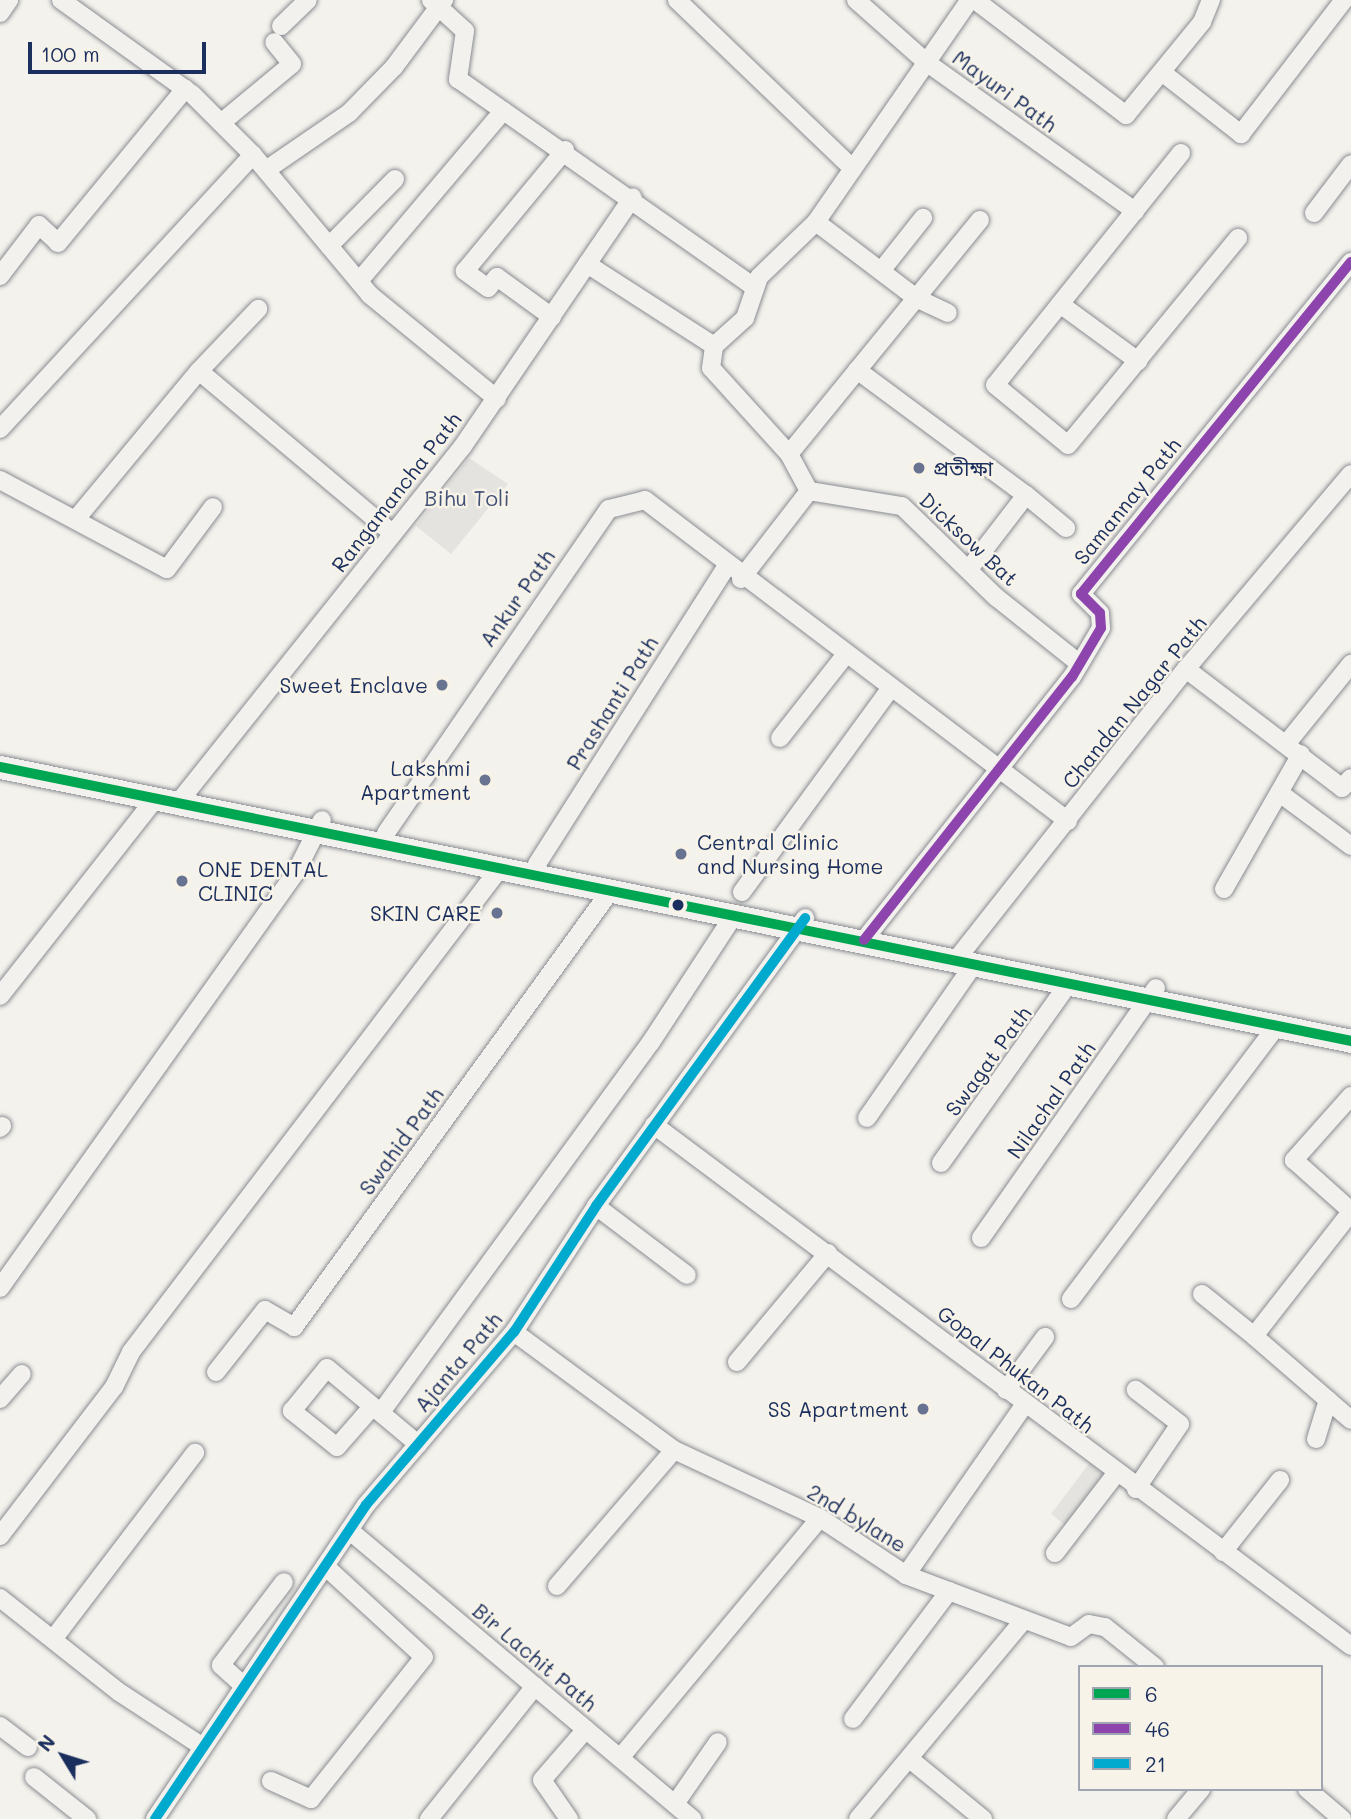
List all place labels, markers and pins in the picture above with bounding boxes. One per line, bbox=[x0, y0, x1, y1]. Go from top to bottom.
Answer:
place label: প্রতীক্ষা bbox=[933, 455, 993, 481]
marker: প্রতীক্ষা bbox=[911, 460, 927, 476]
place label: Sweet Enclave bbox=[279, 672, 428, 698]
marker: Sweet Enclave bbox=[434, 677, 450, 693]
place label: Lakshmi Apartment bbox=[360, 755, 471, 805]
marker: Lakshmi Apartment bbox=[477, 772, 493, 788]
place label: Central Clinic and Nursing Home bbox=[697, 829, 884, 879]
marker: Central Clinic and Nursing Home bbox=[671, 844, 691, 864]
place label: ONE DENTAL CLINIC bbox=[198, 856, 328, 906]
marker: ONE DENTAL CLINIC bbox=[172, 871, 192, 891]
unlabelled marker bbox=[671, 898, 685, 912]
place label: SKIN CARE bbox=[370, 900, 481, 926]
marker: SKIN CARE bbox=[487, 903, 507, 923]
place label: SS Apartment bbox=[768, 1396, 909, 1422]
marker: SS Apartment bbox=[915, 1401, 931, 1417]

